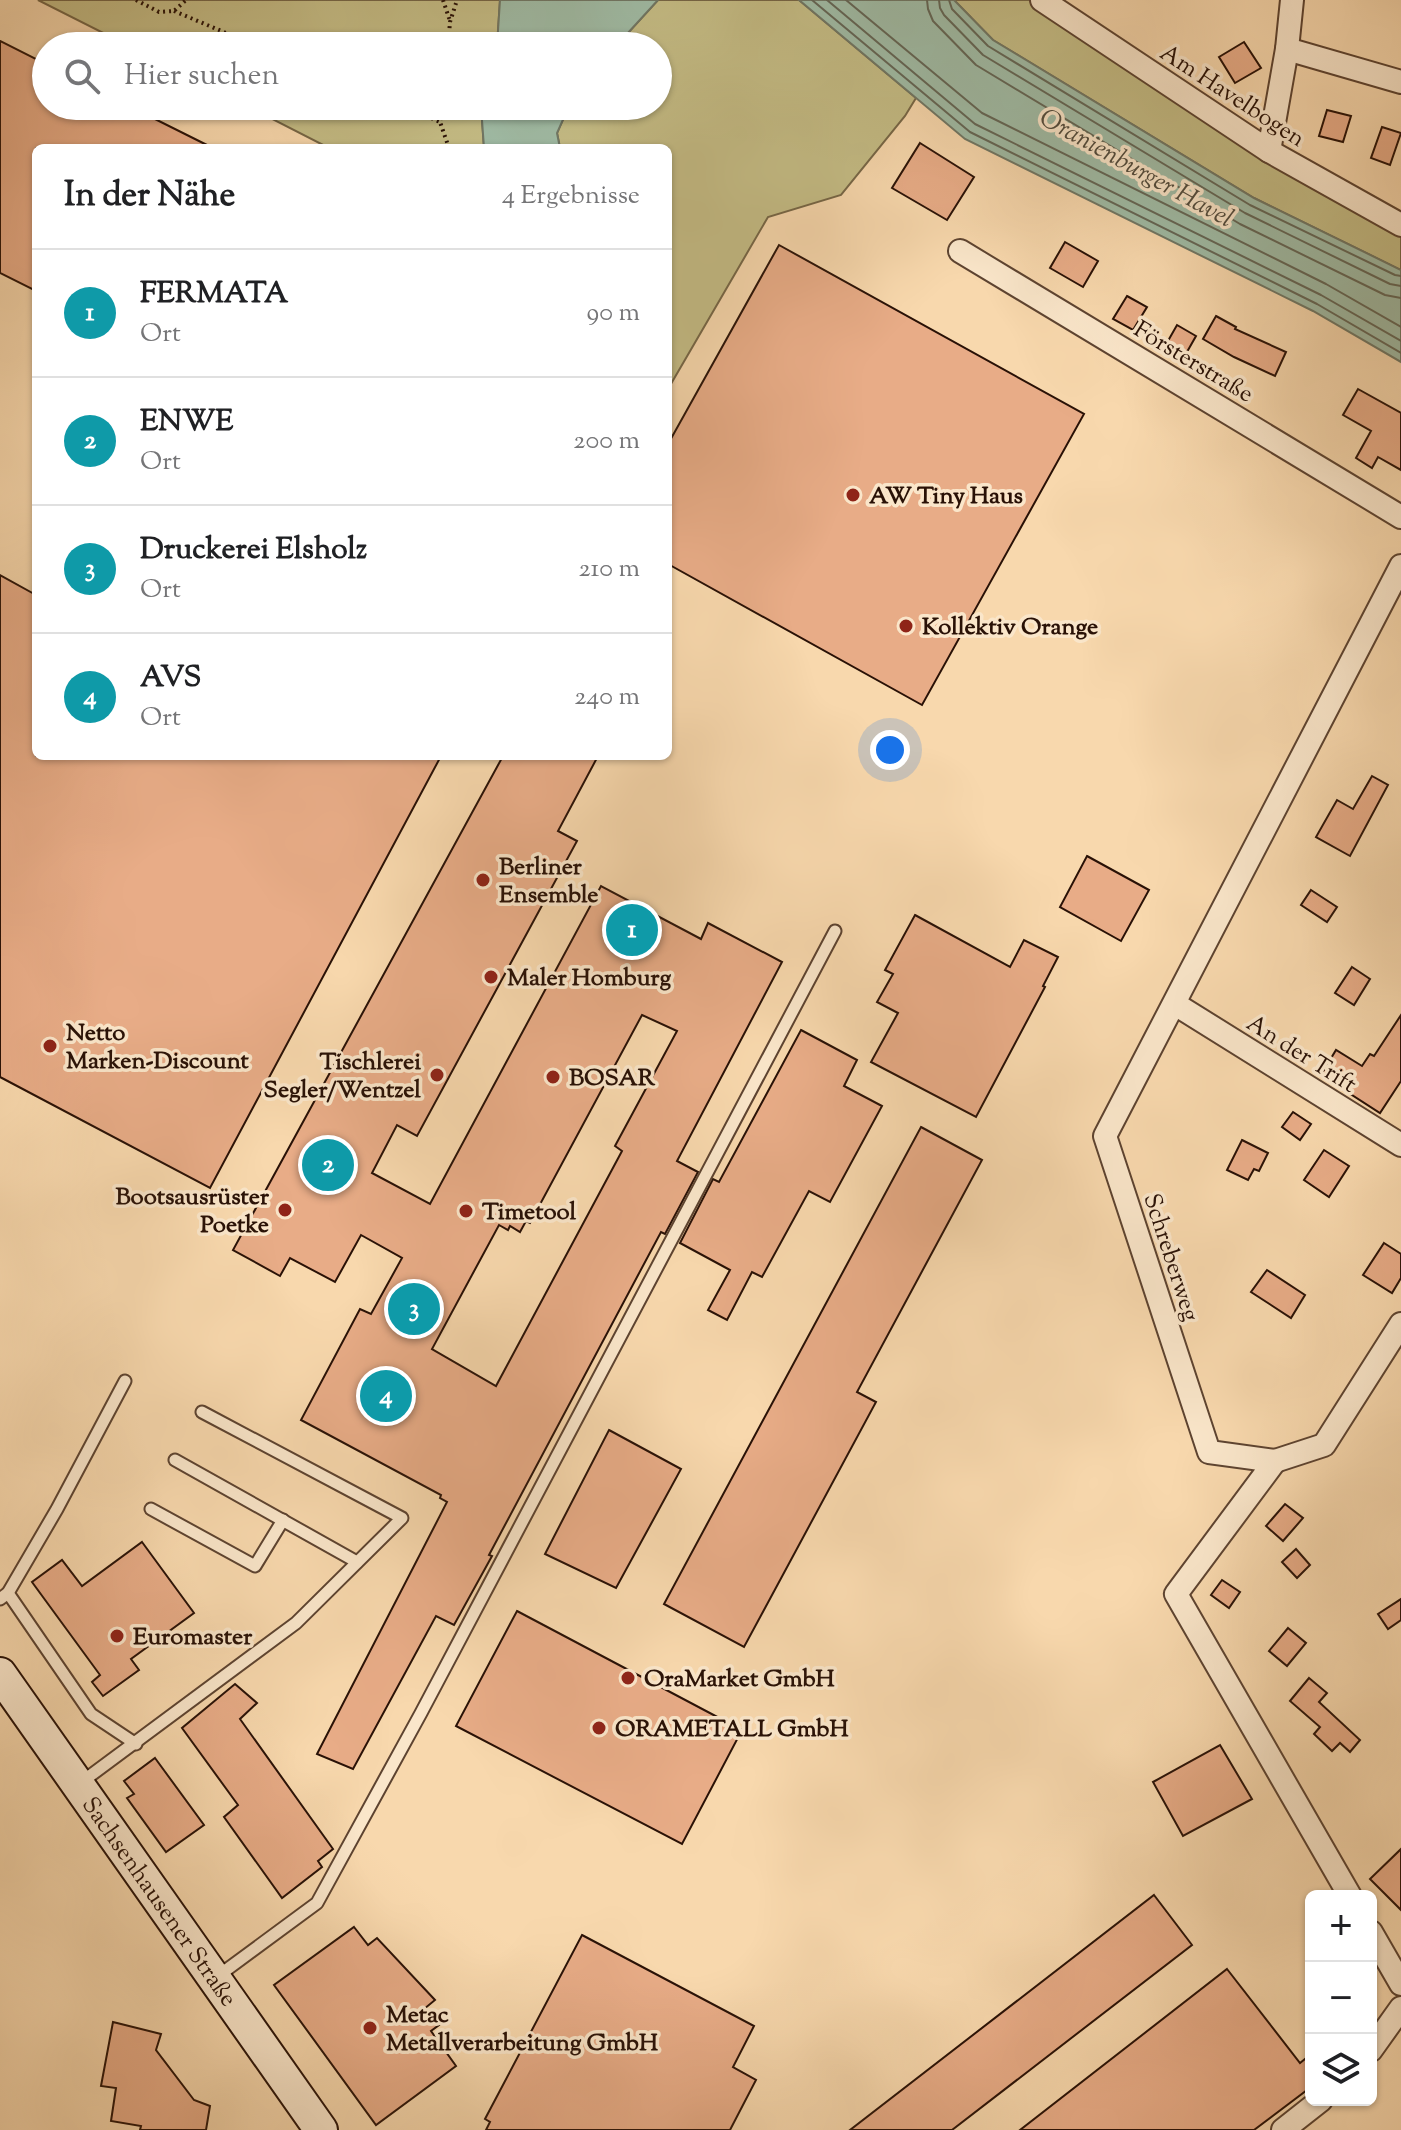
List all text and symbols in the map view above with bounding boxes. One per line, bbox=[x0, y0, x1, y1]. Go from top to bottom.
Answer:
search box bbox=[32, 32, 672, 120]
street label: Am Havelbogen bbox=[1153, 37, 1311, 156]
icon: search bbox=[60, 54, 104, 98]
text: Hier suchen bbox=[124, 55, 279, 98]
water label: Oranienburger Havel bbox=[1032, 100, 1240, 238]
text: In der Nähe bbox=[64, 172, 235, 221]
text: 4 Ergebnisse bbox=[502, 178, 640, 215]
text: FERMATA bbox=[140, 273, 288, 316]
text: 1 bbox=[86, 295, 94, 332]
text: 90 m bbox=[587, 295, 640, 332]
street label: Försterstraße bbox=[1127, 314, 1259, 412]
text: Ort bbox=[140, 316, 181, 353]
text: ENWE bbox=[140, 401, 233, 444]
text: 2 bbox=[84, 423, 96, 460]
text: 200 m bbox=[573, 423, 640, 460]
text: Ort bbox=[140, 444, 181, 481]
place label: AW Tiny Haus bbox=[869, 480, 1023, 514]
marker: AW Tiny Haus bbox=[844, 486, 862, 504]
text: Druckerei Elsholz bbox=[140, 529, 367, 572]
text: 3 bbox=[85, 551, 95, 588]
text: 210 m bbox=[578, 551, 640, 588]
text: Ort bbox=[140, 572, 181, 609]
place label: Kollektiv Orange bbox=[922, 611, 1098, 645]
marker: Kollektiv Orange bbox=[897, 617, 915, 635]
text: AVS bbox=[140, 657, 201, 700]
text: 4 bbox=[83, 679, 97, 716]
text: 240 m bbox=[574, 679, 640, 716]
text: Ort bbox=[140, 700, 181, 737]
your location bbox=[870, 730, 910, 770]
place label: Berliner Ensemble bbox=[499, 851, 599, 913]
marker: Berliner Ensemble bbox=[474, 871, 492, 889]
pin: 1 bbox=[606, 900, 658, 960]
place label: Maler Homburg bbox=[507, 962, 672, 996]
marker: Maler Homburg bbox=[482, 968, 500, 986]
street label: An der Trift bbox=[1239, 1007, 1363, 1102]
place label: Netto Marken-Discount bbox=[66, 1017, 250, 1079]
marker: Netto Marken-Discount bbox=[41, 1037, 59, 1055]
place label: Tischlerei Segler/Wentzel bbox=[264, 1046, 421, 1108]
place label: BOSAR bbox=[569, 1062, 656, 1096]
marker: Tischlerei Segler/Wentzel bbox=[428, 1066, 446, 1084]
marker: BOSAR bbox=[544, 1068, 562, 1086]
pin: 2 bbox=[302, 1135, 354, 1195]
place label: Bootsausrüster Poetke bbox=[115, 1181, 270, 1243]
street label: Schreberweg bbox=[1133, 1189, 1207, 1326]
place label: Timetool bbox=[482, 1196, 577, 1230]
marker: Bootsausrüster Poetke bbox=[276, 1201, 294, 1219]
marker: Timetool bbox=[457, 1202, 475, 1220]
pin: 3 bbox=[388, 1279, 440, 1339]
pin: 4 bbox=[360, 1366, 412, 1426]
place label: Euromaster bbox=[133, 1621, 253, 1655]
marker: Euromaster bbox=[108, 1627, 126, 1645]
place label: OraMarket GmbH bbox=[644, 1663, 835, 1697]
marker: OraMarket GmbH bbox=[619, 1669, 637, 1687]
place label: ORAMETALL GmbH bbox=[615, 1713, 848, 1747]
marker: ORAMETALL GmbH bbox=[590, 1719, 608, 1737]
street label: Sachsenhausener Straße bbox=[73, 1791, 244, 2014]
map controls bbox=[1305, 1890, 1377, 2106]
button: + bbox=[1305, 1890, 1377, 1962]
button: − bbox=[1305, 1962, 1377, 2034]
place label: Metac Metallverarbeitung GmbH bbox=[386, 1999, 658, 2061]
marker: Metac Metallverarbeitung GmbH bbox=[361, 2019, 379, 2037]
button: layers bbox=[1305, 2034, 1377, 2106]

